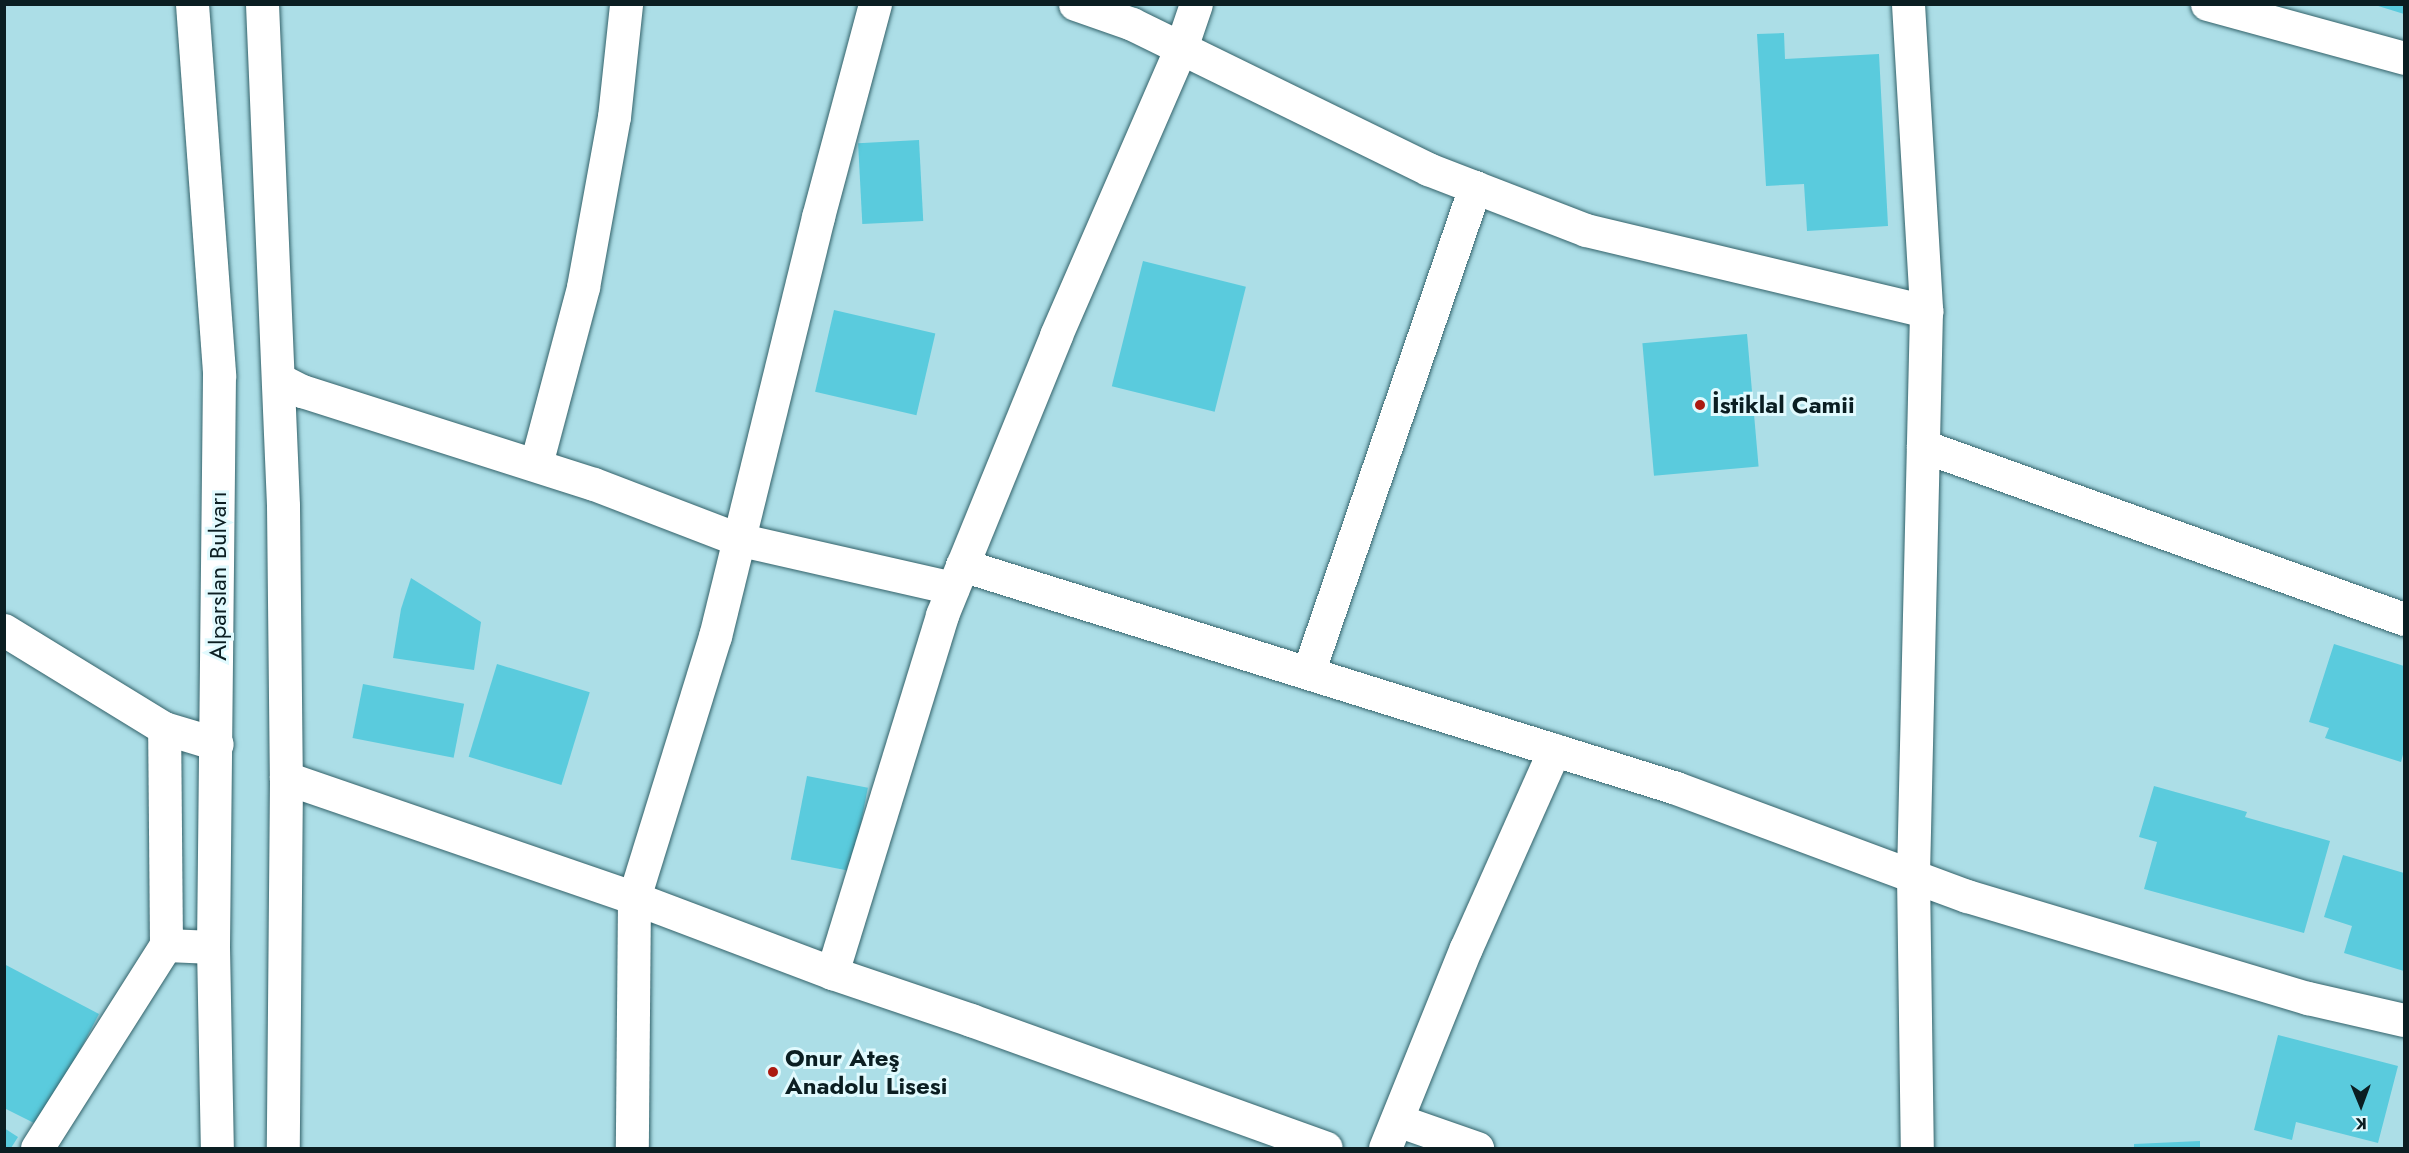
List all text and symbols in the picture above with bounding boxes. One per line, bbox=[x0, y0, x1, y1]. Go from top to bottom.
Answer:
place label: İstiklal Camii bbox=[1712, 391, 1855, 419]
marker: İstiklal Camii bbox=[1693, 398, 1707, 412]
street label: Alparslan Bulvarı bbox=[204, 491, 232, 661]
place label: Onur Ateş Anadolu Lisesi bbox=[785, 1044, 947, 1100]
marker: Onur Ateş Anadolu Lisesi bbox=[766, 1065, 780, 1079]
north arrow bbox=[2331, 1075, 2391, 1135]
text: K bbox=[2356, 1112, 2367, 1135]

